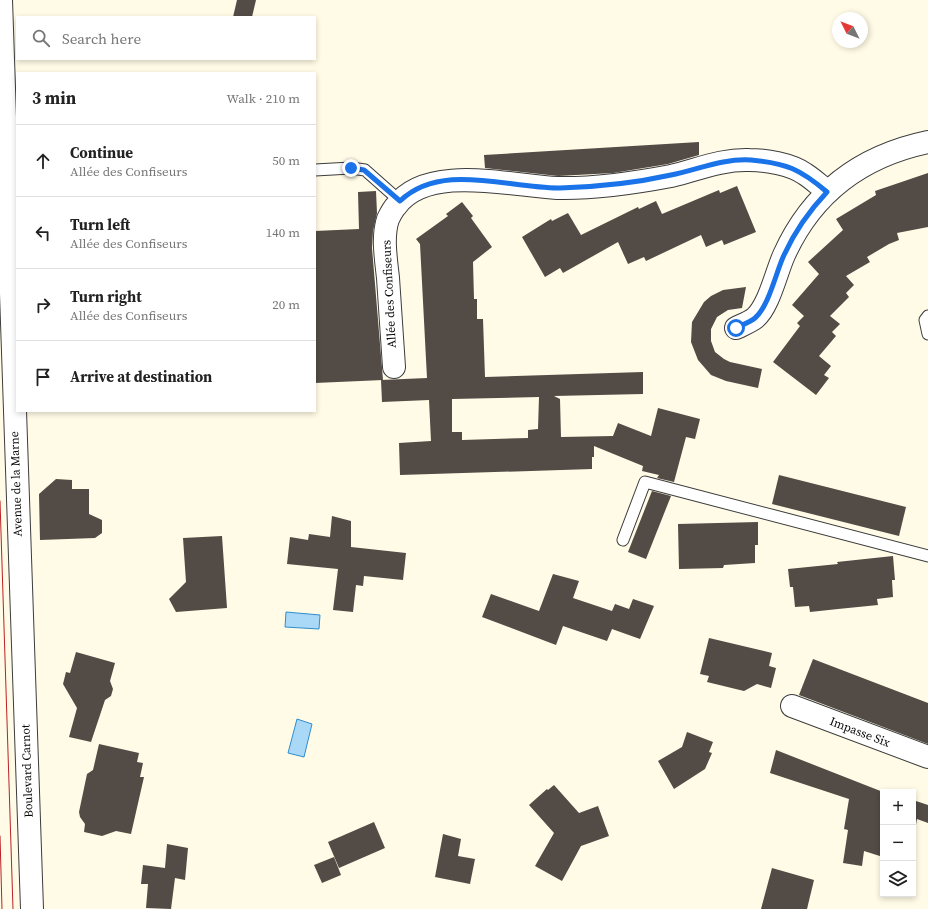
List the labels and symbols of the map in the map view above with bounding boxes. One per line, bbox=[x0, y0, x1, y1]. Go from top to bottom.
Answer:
north arrow bbox=[832, 12, 868, 48]
route end bbox=[342, 159, 360, 177]
street label: Allée des Confiseurs bbox=[378, 240, 400, 348]
route start bbox=[727, 319, 745, 337]
street label: Avenue de la Marne bbox=[6, 431, 26, 537]
street label: Impasse Six bbox=[827, 713, 893, 751]
street label: Boulevard Carnot bbox=[17, 724, 37, 818]

